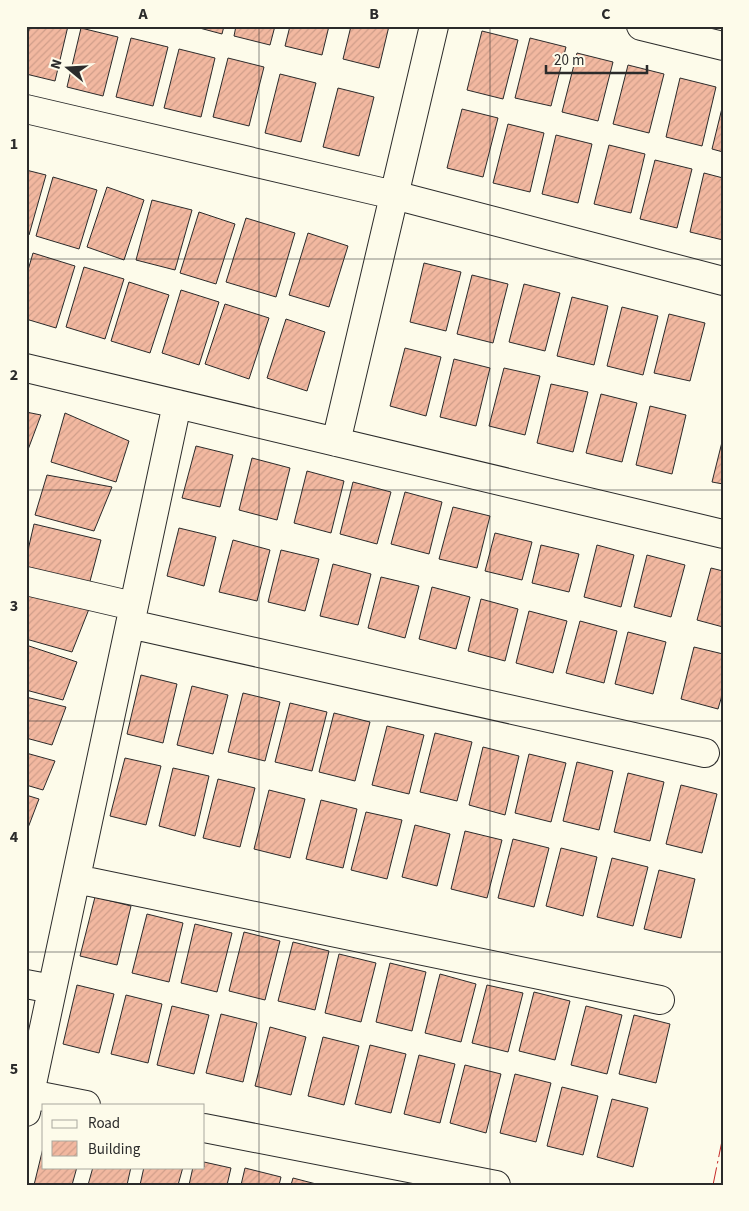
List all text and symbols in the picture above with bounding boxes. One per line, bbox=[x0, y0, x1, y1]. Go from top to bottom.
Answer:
text: A bbox=[137, 3, 148, 25]
text: B bbox=[369, 3, 379, 25]
text: C bbox=[601, 3, 611, 25]
north arrow bbox=[42, 42, 92, 92]
scale bar bbox=[546, 42, 648, 74]
text: 20 m bbox=[554, 50, 584, 71]
text: N bbox=[46, 57, 68, 72]
text: 1 bbox=[10, 133, 18, 155]
text: 2 bbox=[10, 364, 18, 386]
text: 3 bbox=[10, 595, 18, 617]
text: 4 bbox=[10, 826, 19, 848]
text: 5 bbox=[10, 1058, 18, 1080]
legend bbox=[42, 1104, 205, 1168]
text: Road bbox=[88, 1113, 120, 1134]
text: Building bbox=[88, 1139, 141, 1160]

